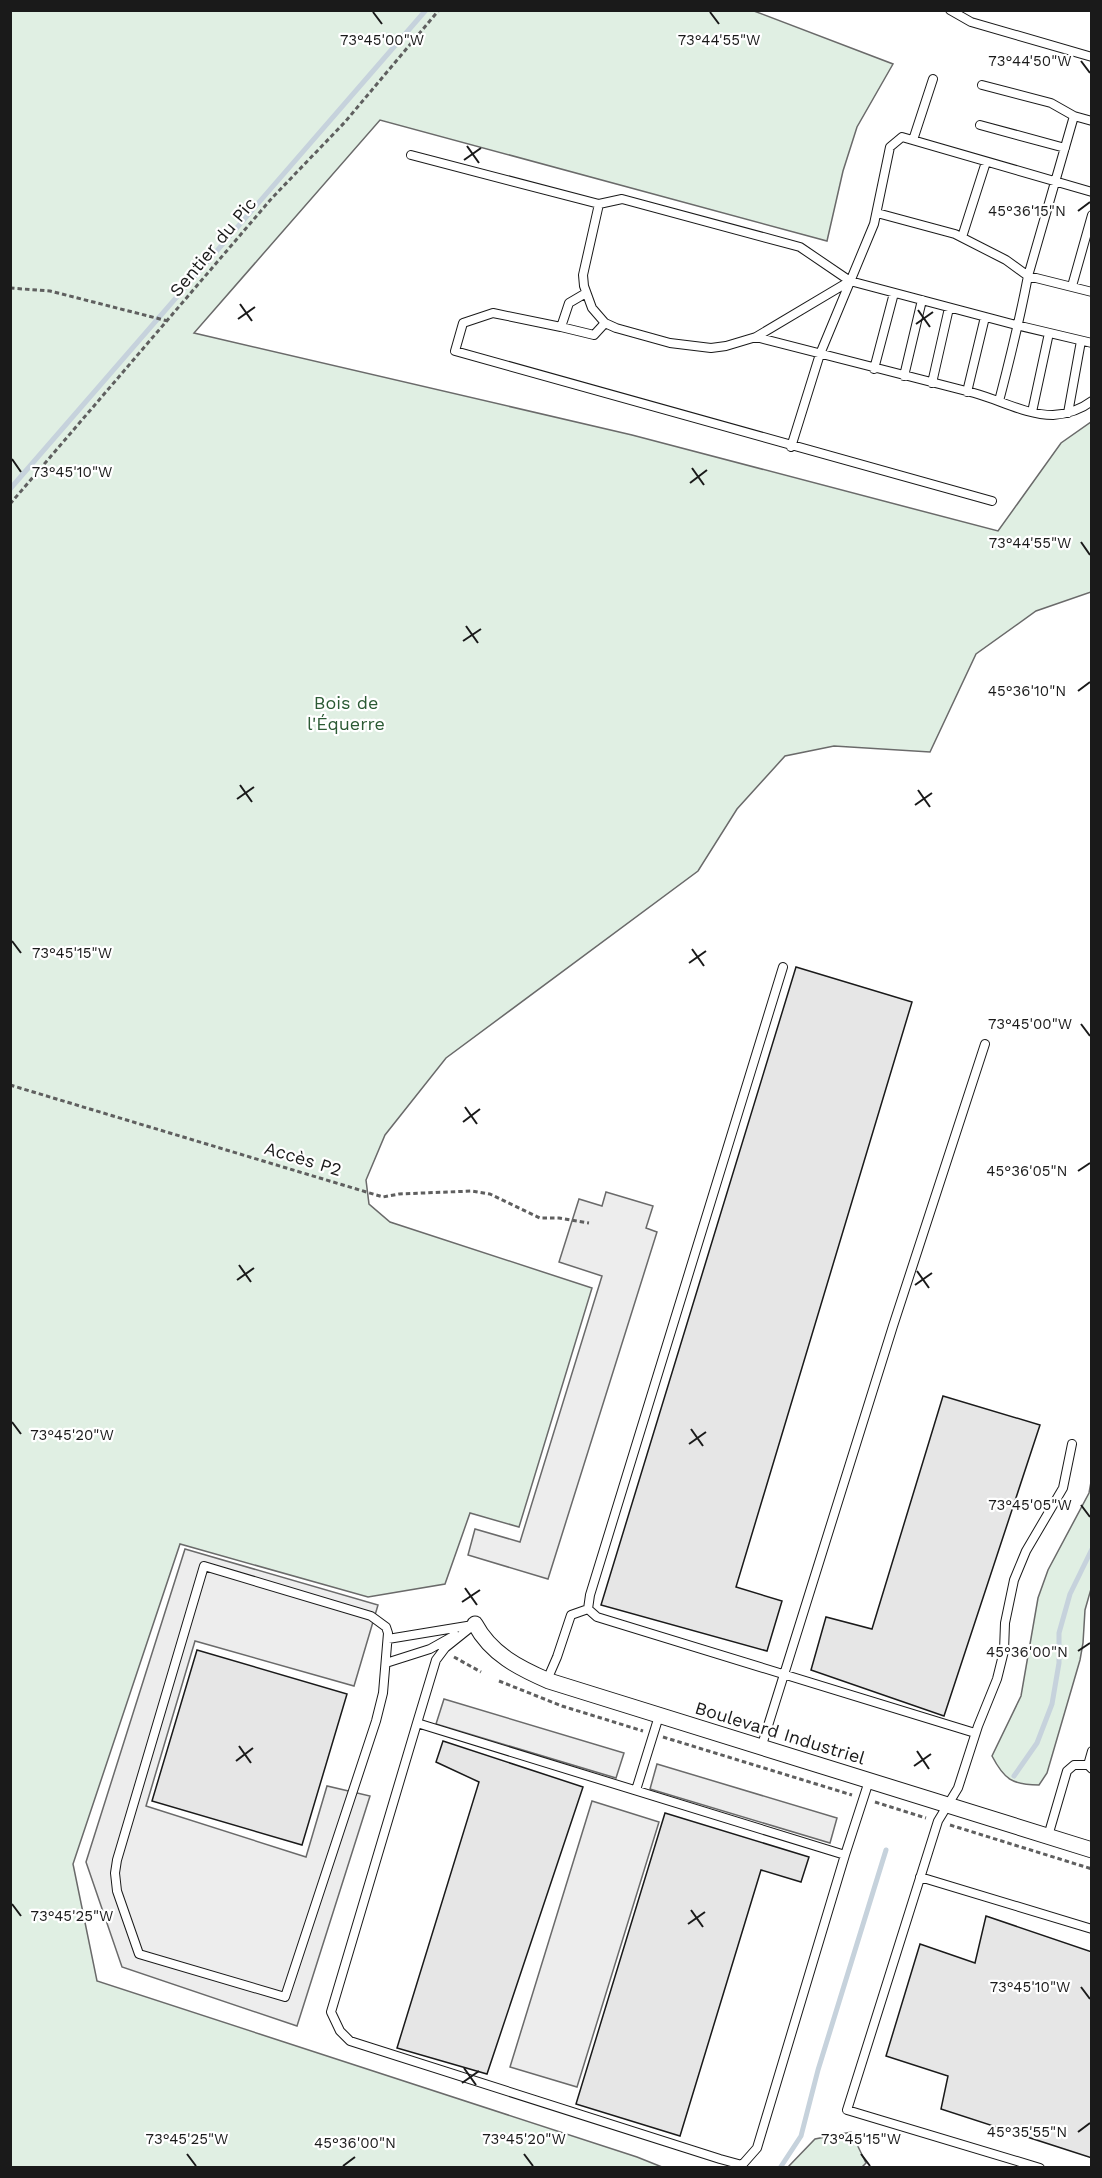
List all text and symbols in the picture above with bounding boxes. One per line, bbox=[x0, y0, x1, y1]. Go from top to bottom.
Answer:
text: 73°45'00"W bbox=[340, 31, 424, 49]
text: 73°44'55"W bbox=[678, 31, 760, 49]
text: 73°44'50"W bbox=[988, 52, 1072, 70]
street label: Sentier du Pic bbox=[165, 193, 260, 301]
text: 45°36'15"N bbox=[988, 202, 1066, 220]
text: 73°45'10"W bbox=[32, 463, 112, 481]
text: 73°44'55"W bbox=[989, 534, 1071, 552]
text: 45°36'10"N bbox=[988, 682, 1066, 700]
park label: Bois de l'Équerre bbox=[307, 692, 385, 734]
text: 73°45'15"W bbox=[32, 944, 112, 962]
text: 73°45'00"W bbox=[988, 1015, 1072, 1033]
street label: Accès P2 bbox=[262, 1137, 344, 1180]
text: 45°36'05"N bbox=[986, 1162, 1068, 1180]
text: 73°45'20"W bbox=[30, 1426, 114, 1444]
text: 73°45'05"W bbox=[988, 1496, 1072, 1514]
text: 45°36'00"N bbox=[986, 1643, 1068, 1661]
street label: Boulevard Industriel bbox=[692, 1697, 868, 1769]
text: 73°45'25"W bbox=[30, 1907, 114, 1925]
text: 73°45'10"W bbox=[990, 1978, 1070, 1996]
text: 45°35'55"N bbox=[987, 2123, 1067, 2141]
text: 73°45'25"W bbox=[145, 2130, 229, 2148]
text: 73°45'20"W bbox=[482, 2130, 566, 2148]
text: 73°45'15"W bbox=[821, 2130, 901, 2148]
text: 45°36'00"N bbox=[314, 2134, 396, 2152]

